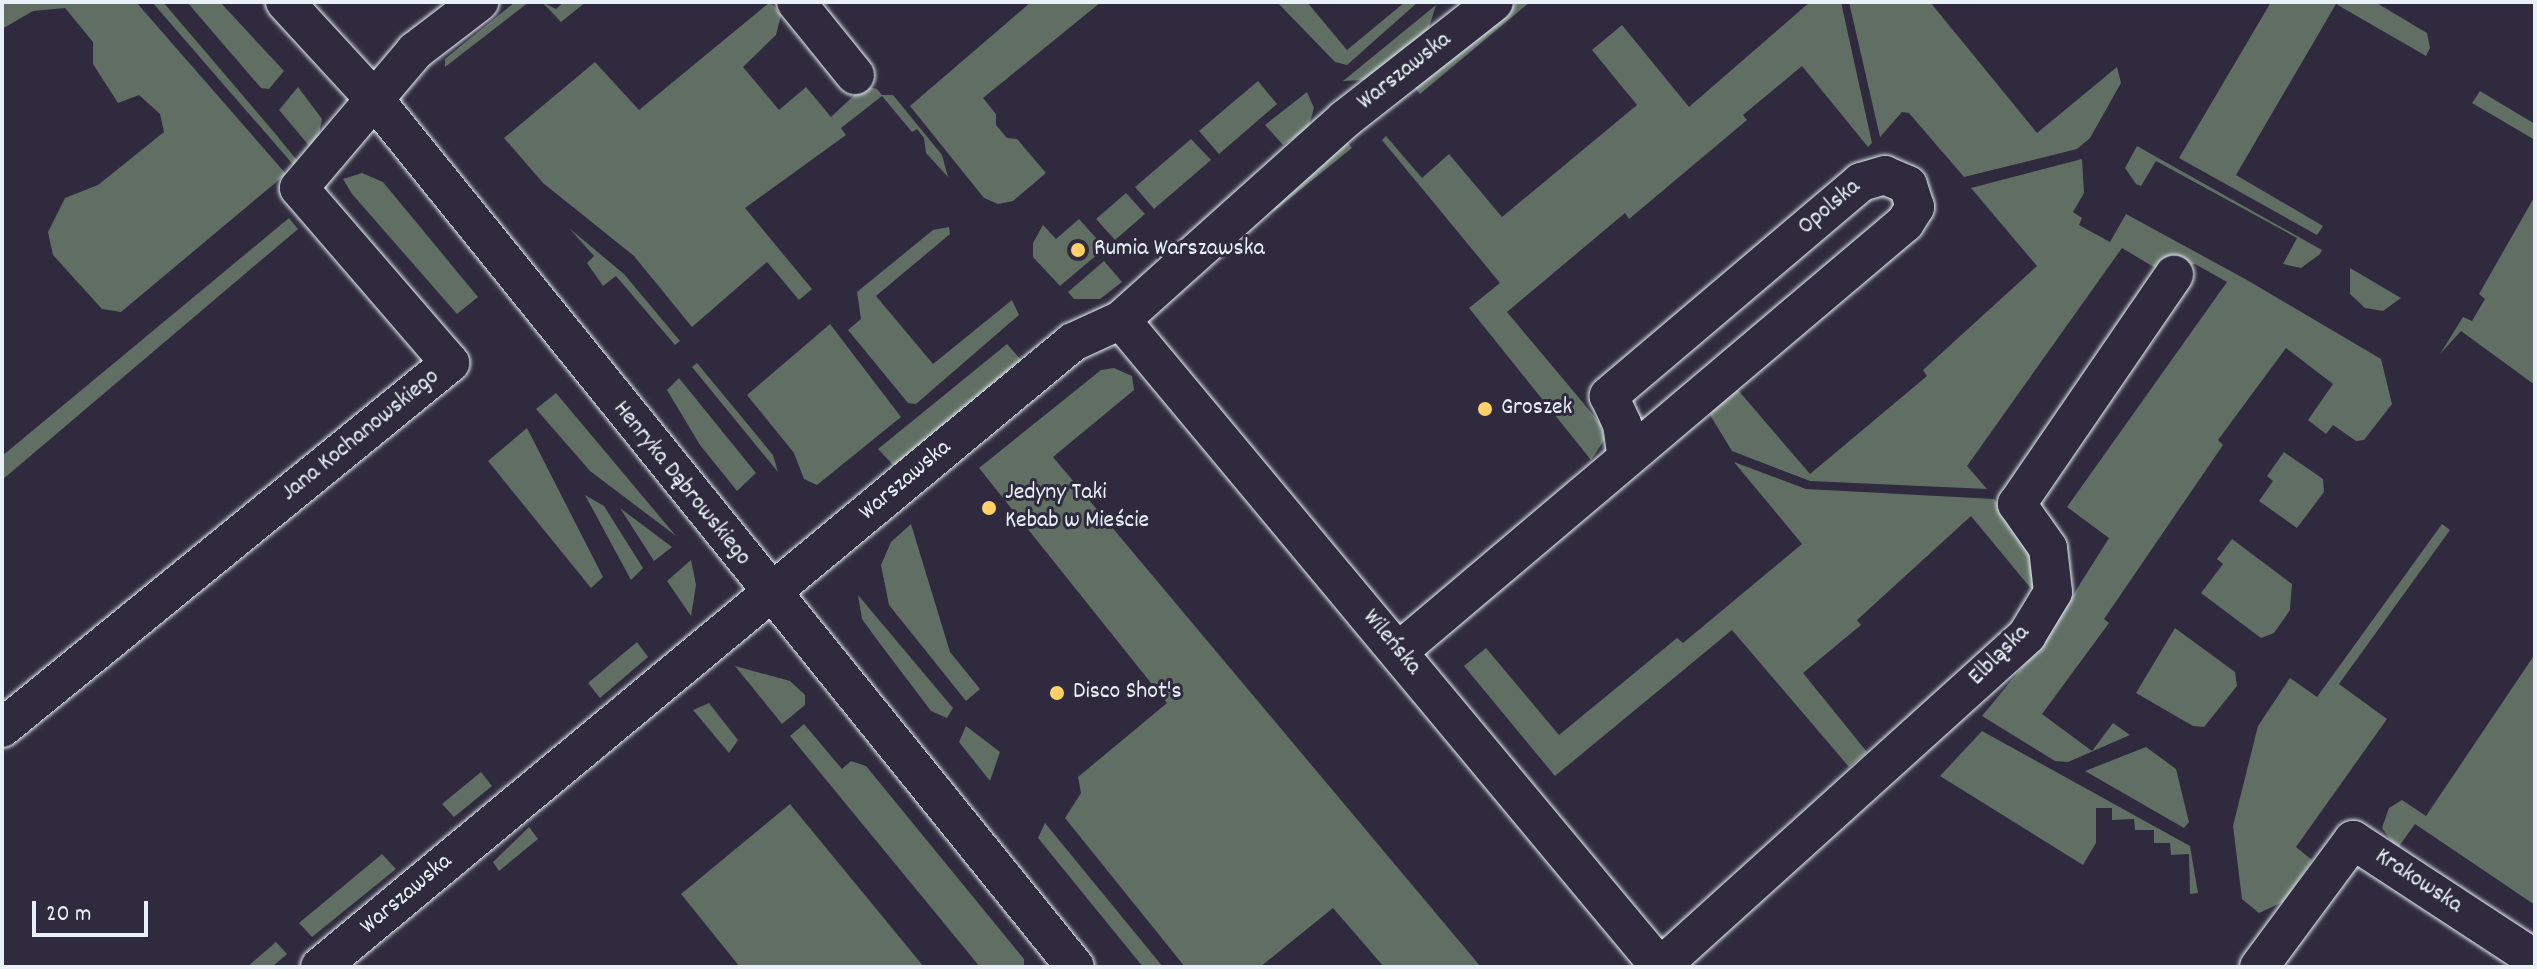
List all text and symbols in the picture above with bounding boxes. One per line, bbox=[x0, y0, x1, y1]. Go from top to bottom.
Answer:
street label: Warszawska bbox=[1352, 26, 1458, 118]
street label: Opolska bbox=[1793, 174, 1867, 242]
place label: Rumia Warszawska bbox=[1094, 236, 1265, 264]
marker: Rumia Warszawska bbox=[1069, 241, 1087, 259]
street label: Jana Kochanowskiego bbox=[276, 364, 446, 508]
place label: Groszek bbox=[1501, 395, 1572, 423]
street label: Henryka Dąbrowskiego bbox=[606, 396, 756, 572]
marker: Groszek bbox=[1476, 400, 1494, 418]
street label: Warszawska bbox=[854, 434, 958, 528]
place label: Jedyny Taki Kebab w Mieście bbox=[1005, 480, 1149, 536]
marker: Jedyny Taki Kebab w Mieście bbox=[980, 499, 998, 517]
street label: Wileńska bbox=[1355, 604, 1427, 682]
street label: Elbląska bbox=[1963, 619, 2037, 693]
place label: Disco Shot's bbox=[1073, 679, 1182, 707]
marker: Disco Shot's bbox=[1048, 684, 1066, 702]
street label: Krakowska bbox=[2369, 843, 2467, 921]
street label: Warszawska bbox=[355, 848, 459, 942]
scale bar bbox=[36, 885, 152, 935]
text: 20 m bbox=[46, 898, 92, 932]

